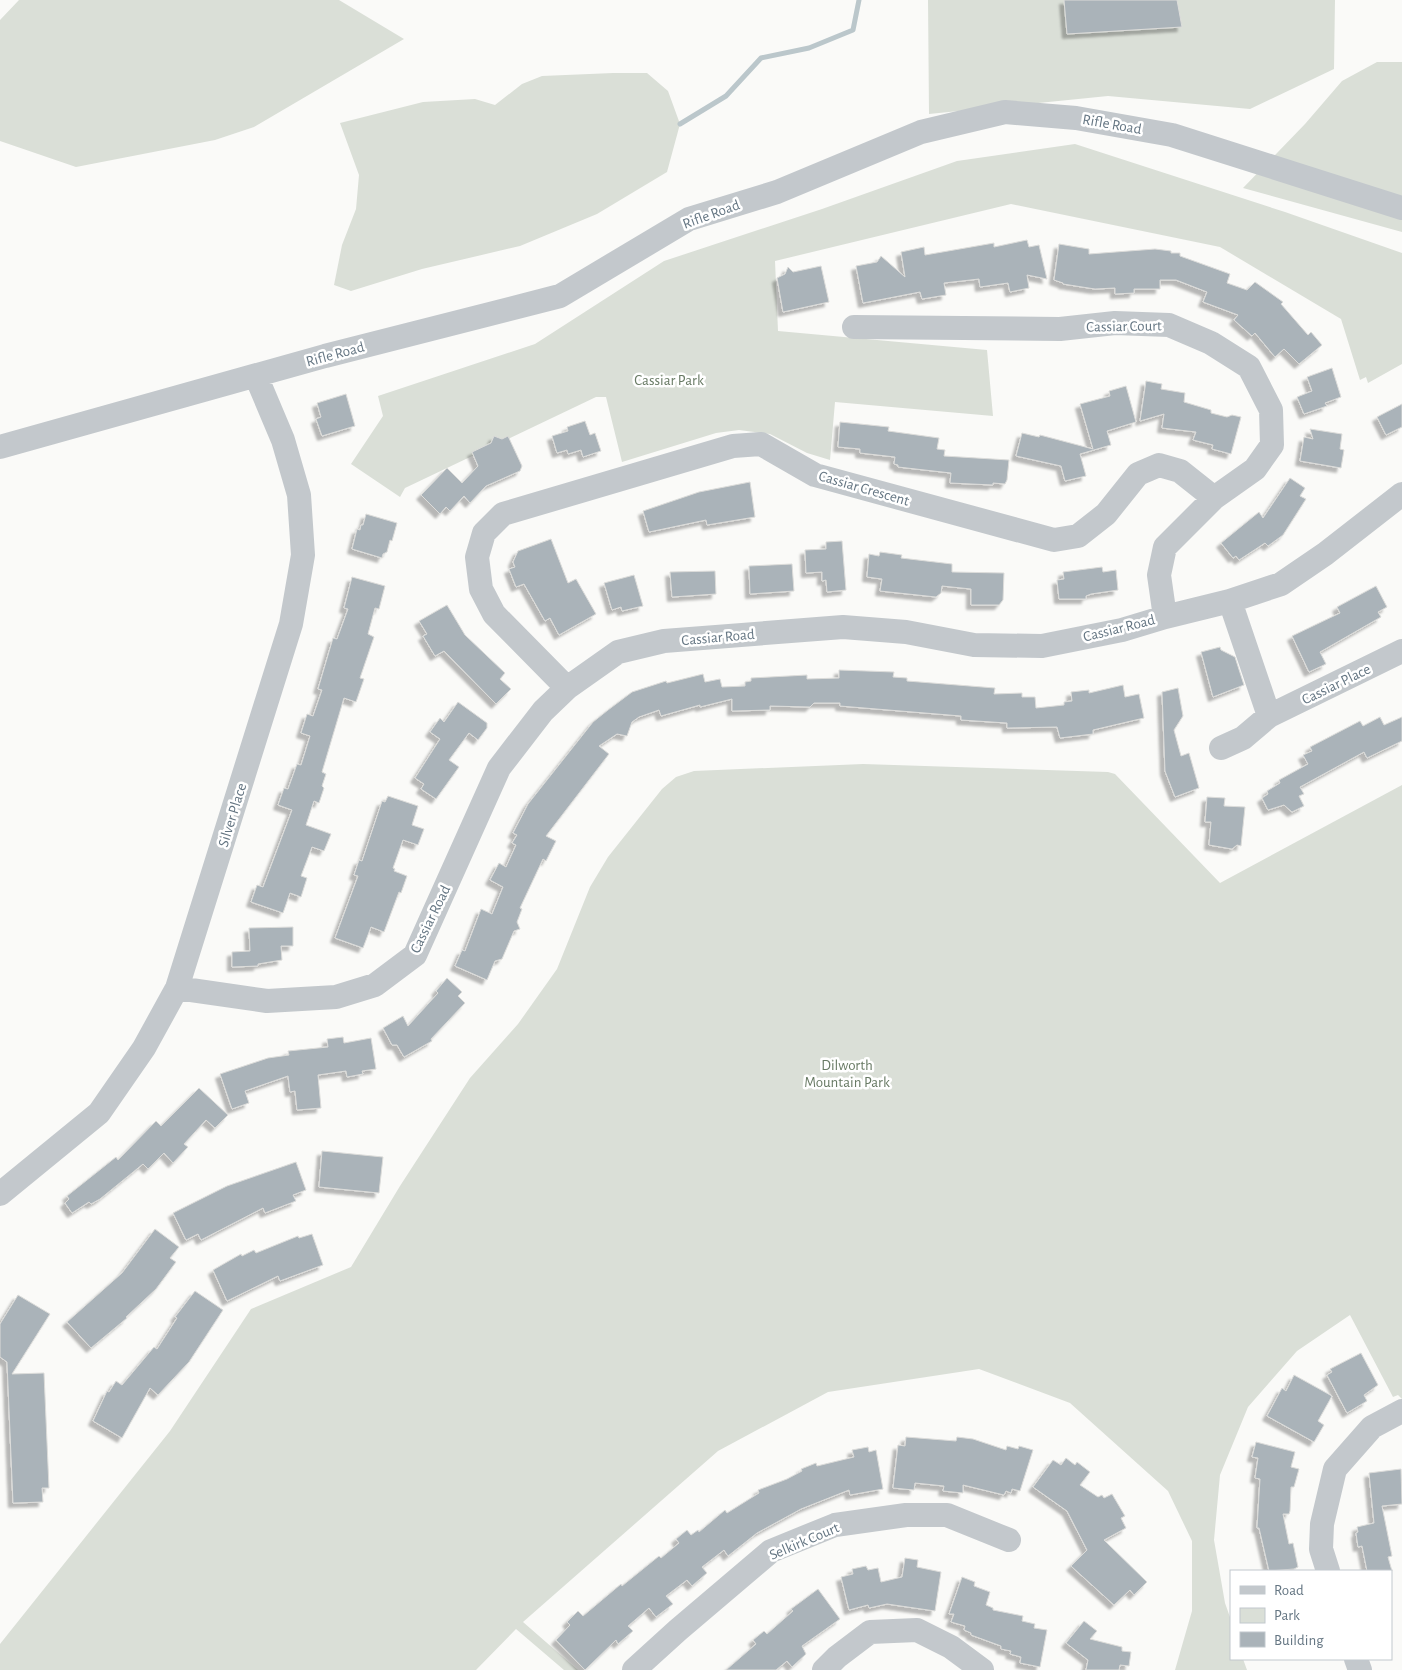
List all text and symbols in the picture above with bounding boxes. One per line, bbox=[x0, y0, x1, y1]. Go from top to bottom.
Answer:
street label: Rifle Road bbox=[1081, 112, 1143, 137]
street label: Rifle Road bbox=[681, 197, 742, 232]
street label: Cassiar Court bbox=[1086, 318, 1162, 335]
street label: Rifle Road bbox=[304, 339, 366, 369]
park label: Cassiar Park bbox=[634, 373, 704, 388]
street label: Cassiar Crescent bbox=[817, 468, 911, 509]
street label: Cassiar Road bbox=[1082, 612, 1157, 645]
street label: Cassiar Road bbox=[681, 627, 755, 648]
street label: Cassiar Place bbox=[1299, 661, 1373, 708]
street label: Silver Place bbox=[216, 781, 249, 849]
street label: Cassiar Road bbox=[408, 883, 453, 955]
park label: Dilworth Mountain Park bbox=[804, 1058, 890, 1090]
street label: Selkirk Court bbox=[767, 1520, 841, 1563]
legend bbox=[1230, 1570, 1392, 1660]
text: Road bbox=[1274, 1583, 1304, 1598]
text: Park bbox=[1274, 1608, 1300, 1623]
text: Building bbox=[1274, 1633, 1324, 1648]

